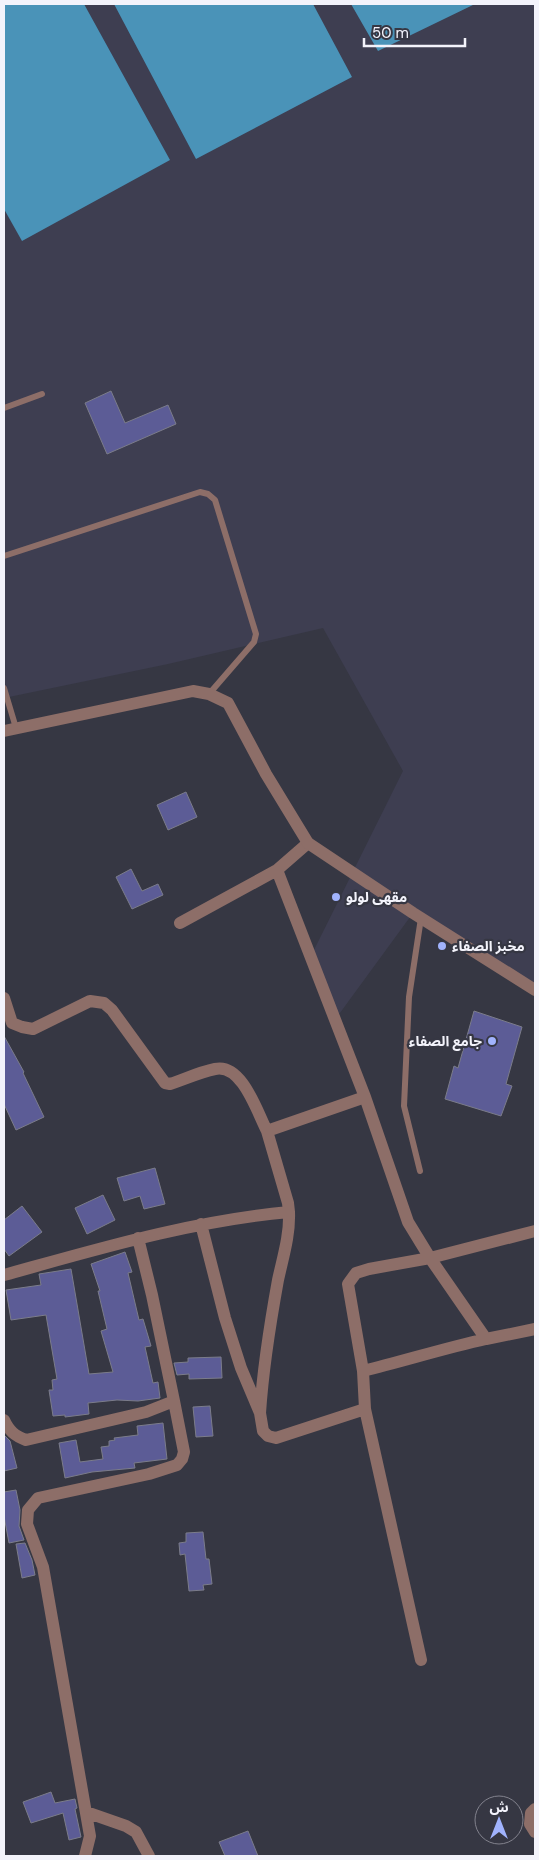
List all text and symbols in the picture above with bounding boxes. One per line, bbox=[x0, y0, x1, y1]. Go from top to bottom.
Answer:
scale bar bbox=[364, 15, 465, 47]
text: 50 m bbox=[372, 23, 409, 43]
place label: مقهى لولو bbox=[346, 888, 407, 906]
marker: مقهى لولو bbox=[330, 891, 342, 903]
place label: مخبز الصفاء bbox=[452, 937, 525, 955]
marker: مخبز الصفاء bbox=[436, 940, 448, 952]
place label: جامع الصفاء bbox=[409, 1032, 482, 1051]
marker: جامع الصفاء bbox=[486, 1035, 498, 1047]
north arrow bbox=[474, 1795, 524, 1845]
text: ش bbox=[489, 1798, 509, 1816]

